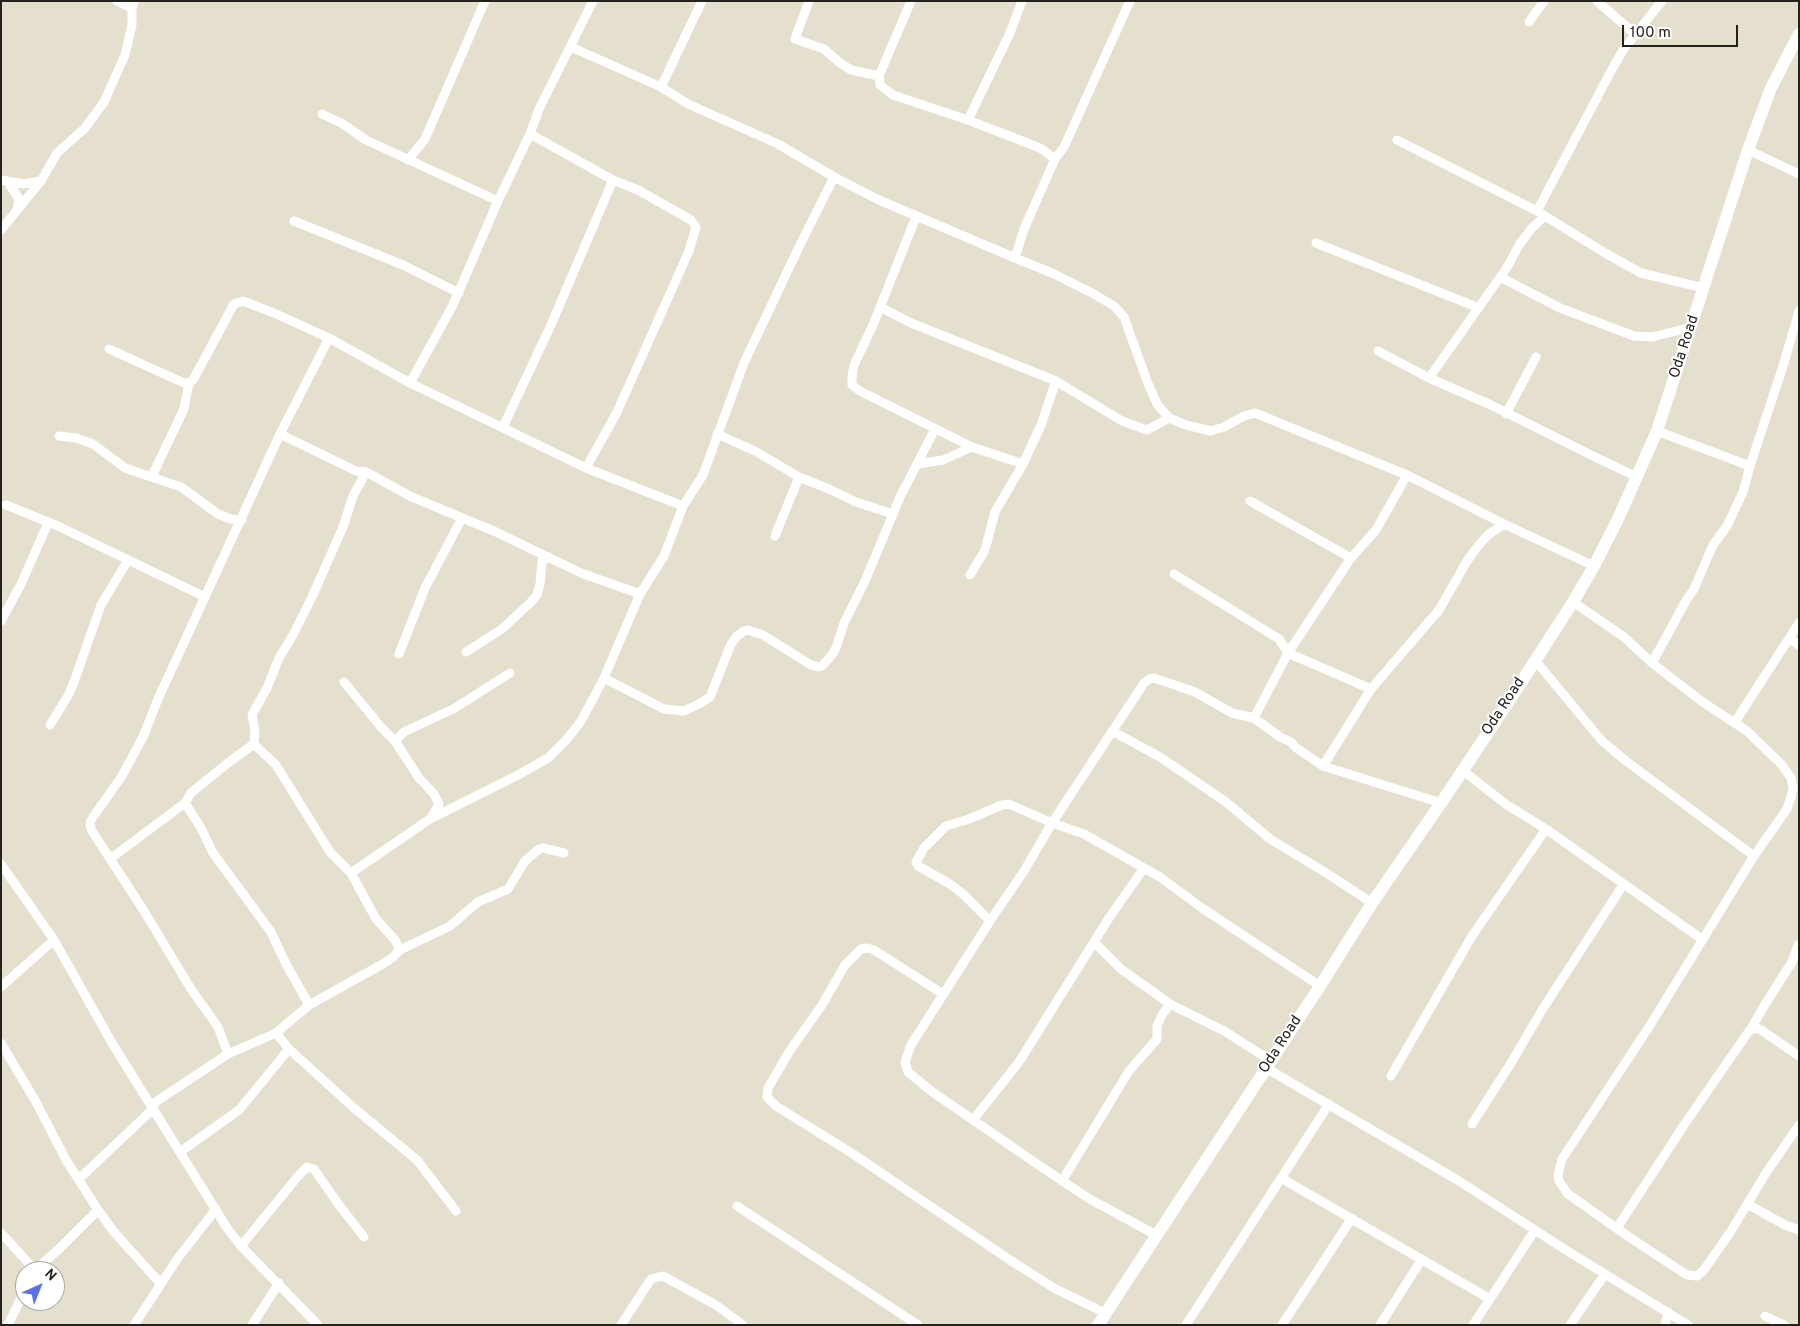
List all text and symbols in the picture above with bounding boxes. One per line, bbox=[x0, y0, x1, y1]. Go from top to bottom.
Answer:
scale bar bbox=[1625, 15, 1741, 47]
text: 100 m bbox=[1630, 24, 1671, 43]
street label: Oda Road bbox=[1666, 313, 1704, 381]
street label: Oda Road bbox=[1479, 675, 1529, 739]
street label: Oda Road bbox=[1256, 1013, 1306, 1077]
north arrow bbox=[15, 1261, 65, 1311]
text: N bbox=[41, 1266, 60, 1285]

